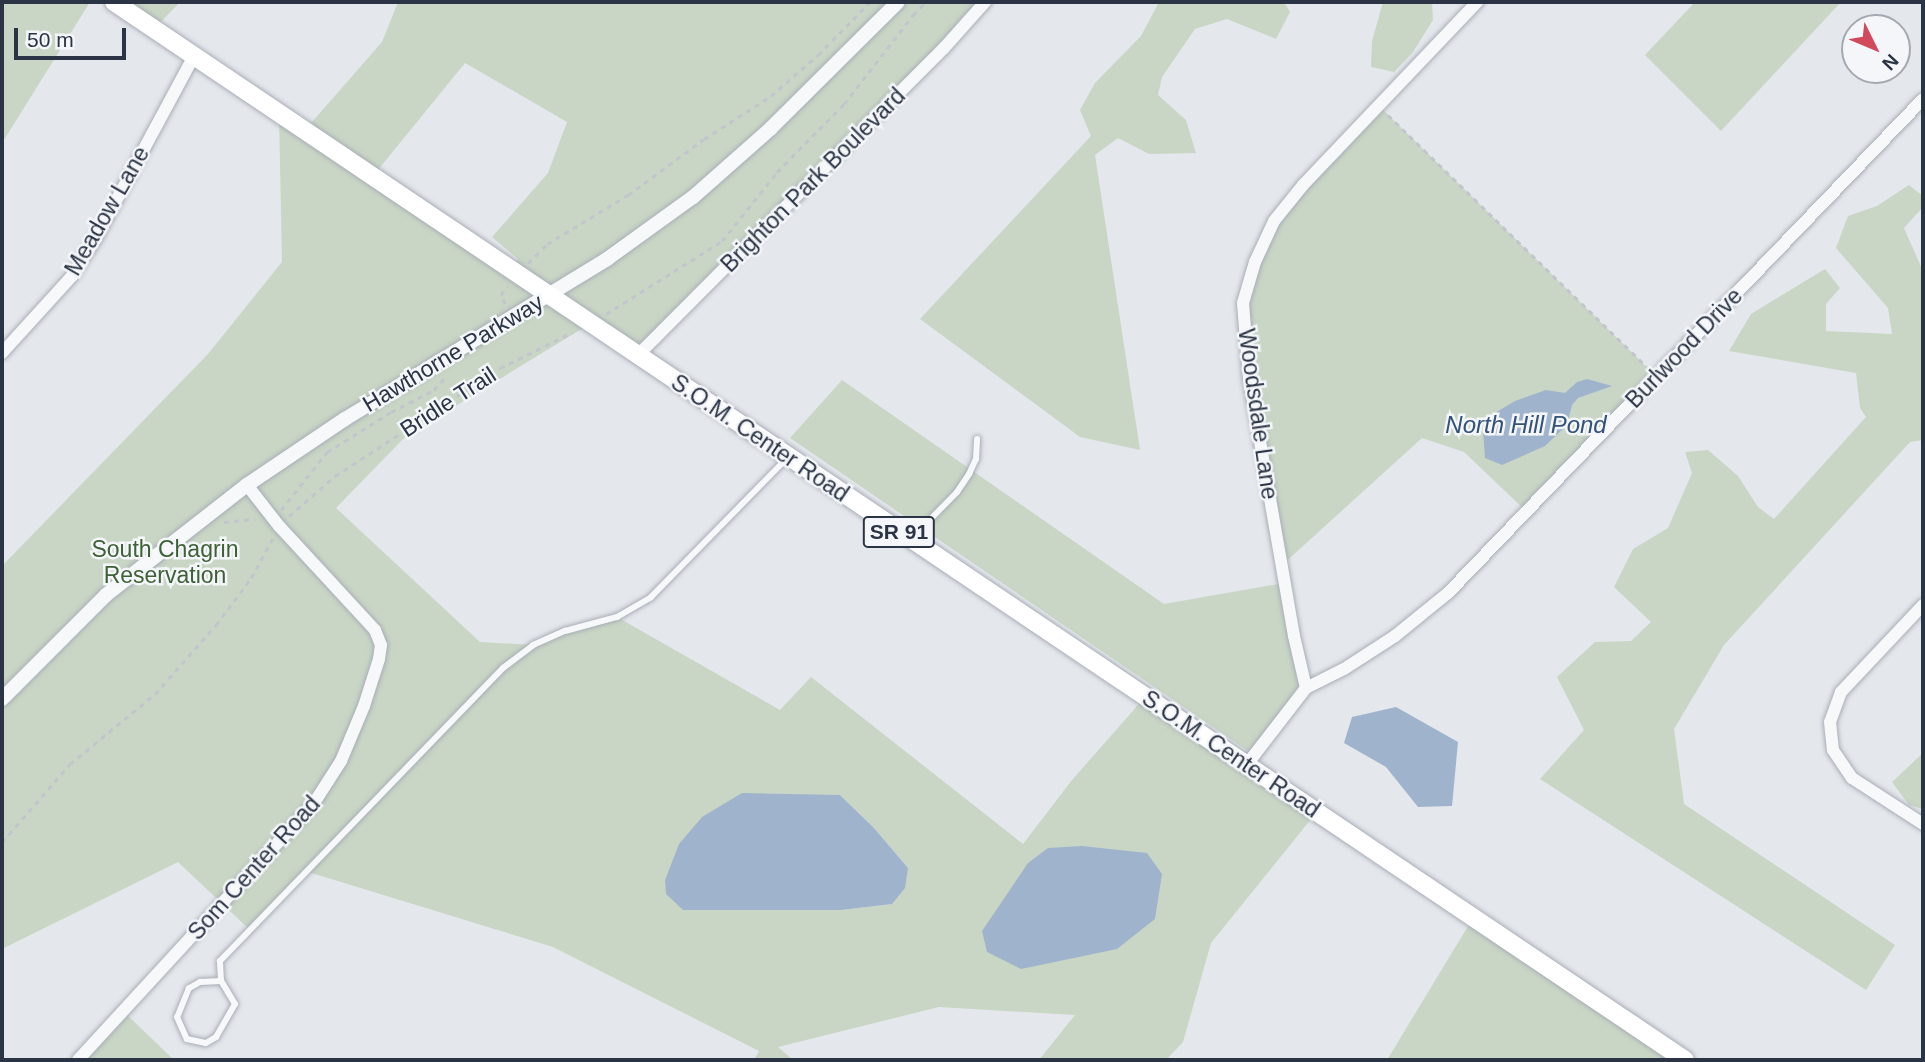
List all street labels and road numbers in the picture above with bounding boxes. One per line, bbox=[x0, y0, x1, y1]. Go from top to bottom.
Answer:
street label: Brighton Park Boulevard bbox=[715, 82, 911, 278]
street label: Meadow Lane bbox=[59, 142, 155, 280]
street label: Burlwood Drive bbox=[1620, 282, 1748, 414]
street label: Hawthorne Parkway bbox=[358, 288, 548, 418]
street label: Woodsdale Lane bbox=[1232, 327, 1284, 501]
street label: Bridle Trail bbox=[395, 361, 501, 443]
street label: S.O.M. Center Road bbox=[666, 368, 854, 508]
road number: SR 91 bbox=[862, 514, 936, 550]
street label: S.O.M. Center Road bbox=[1137, 684, 1325, 824]
street label: Som Center Road bbox=[182, 790, 326, 946]

